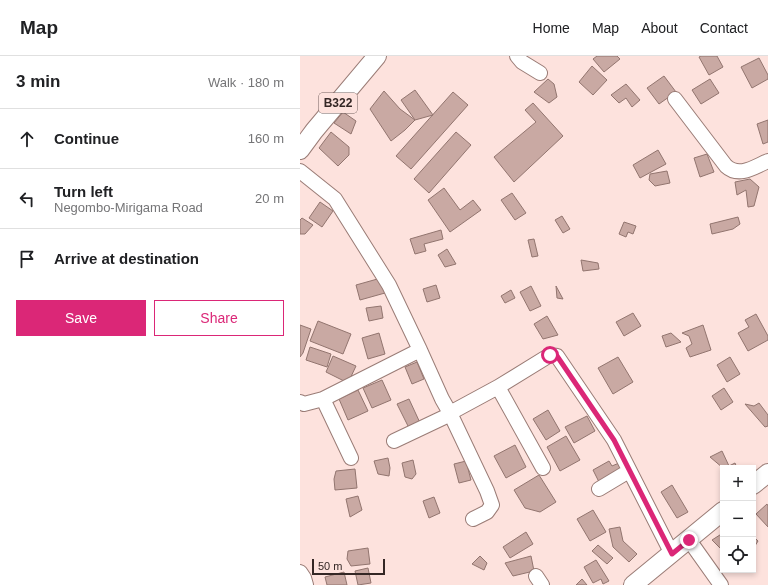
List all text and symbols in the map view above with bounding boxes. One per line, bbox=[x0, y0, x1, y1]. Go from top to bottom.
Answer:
text: Map bbox=[20, 17, 58, 38]
text: Home bbox=[533, 20, 570, 36]
text: Map bbox=[592, 20, 619, 36]
text: About bbox=[641, 20, 678, 36]
text: Contact bbox=[700, 20, 748, 36]
text: 3 min bbox=[16, 72, 60, 91]
text: Walk · 180 m bbox=[208, 75, 284, 90]
road number: B322 bbox=[319, 93, 357, 113]
icon: ahead bbox=[16, 128, 38, 150]
text: Continue bbox=[54, 130, 119, 147]
text: 160 m bbox=[248, 131, 284, 146]
text: Turn left bbox=[54, 183, 113, 200]
icon: left bbox=[16, 188, 38, 210]
text: 20 m bbox=[255, 191, 284, 206]
text: Negombo-Mirigama Road bbox=[54, 200, 203, 215]
icon: arrive bbox=[16, 248, 38, 270]
text: Arrive at destination bbox=[54, 250, 199, 267]
button: Save bbox=[16, 300, 146, 336]
button: Share bbox=[154, 300, 284, 336]
route start bbox=[541, 346, 559, 364]
map controls bbox=[720, 465, 756, 573]
button: + bbox=[720, 465, 756, 501]
button: − bbox=[720, 501, 756, 537]
route end bbox=[680, 531, 698, 549]
button: locate bbox=[720, 537, 756, 573]
scale bar bbox=[312, 557, 385, 576]
text: 50 m bbox=[318, 560, 342, 572]

